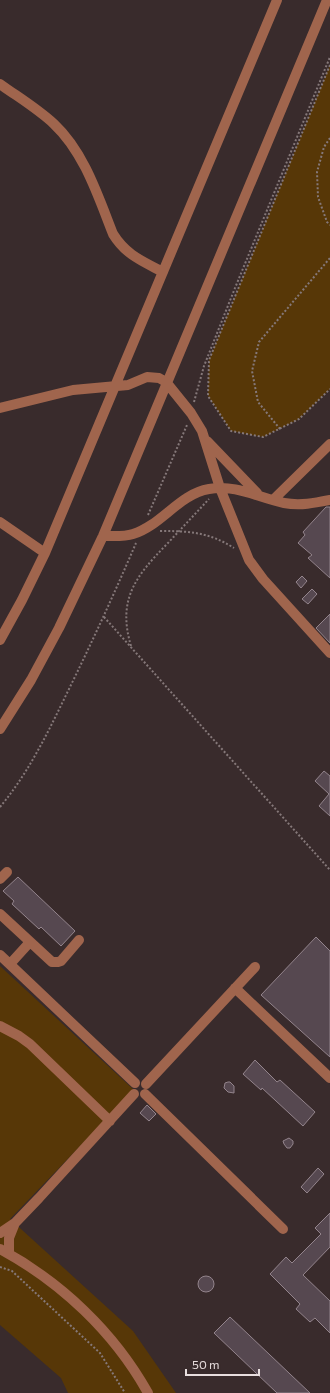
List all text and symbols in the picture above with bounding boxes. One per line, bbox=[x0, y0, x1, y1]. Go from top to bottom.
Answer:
scale bar bbox=[186, 1351, 259, 1377]
text: 50 m bbox=[192, 1357, 220, 1371]

